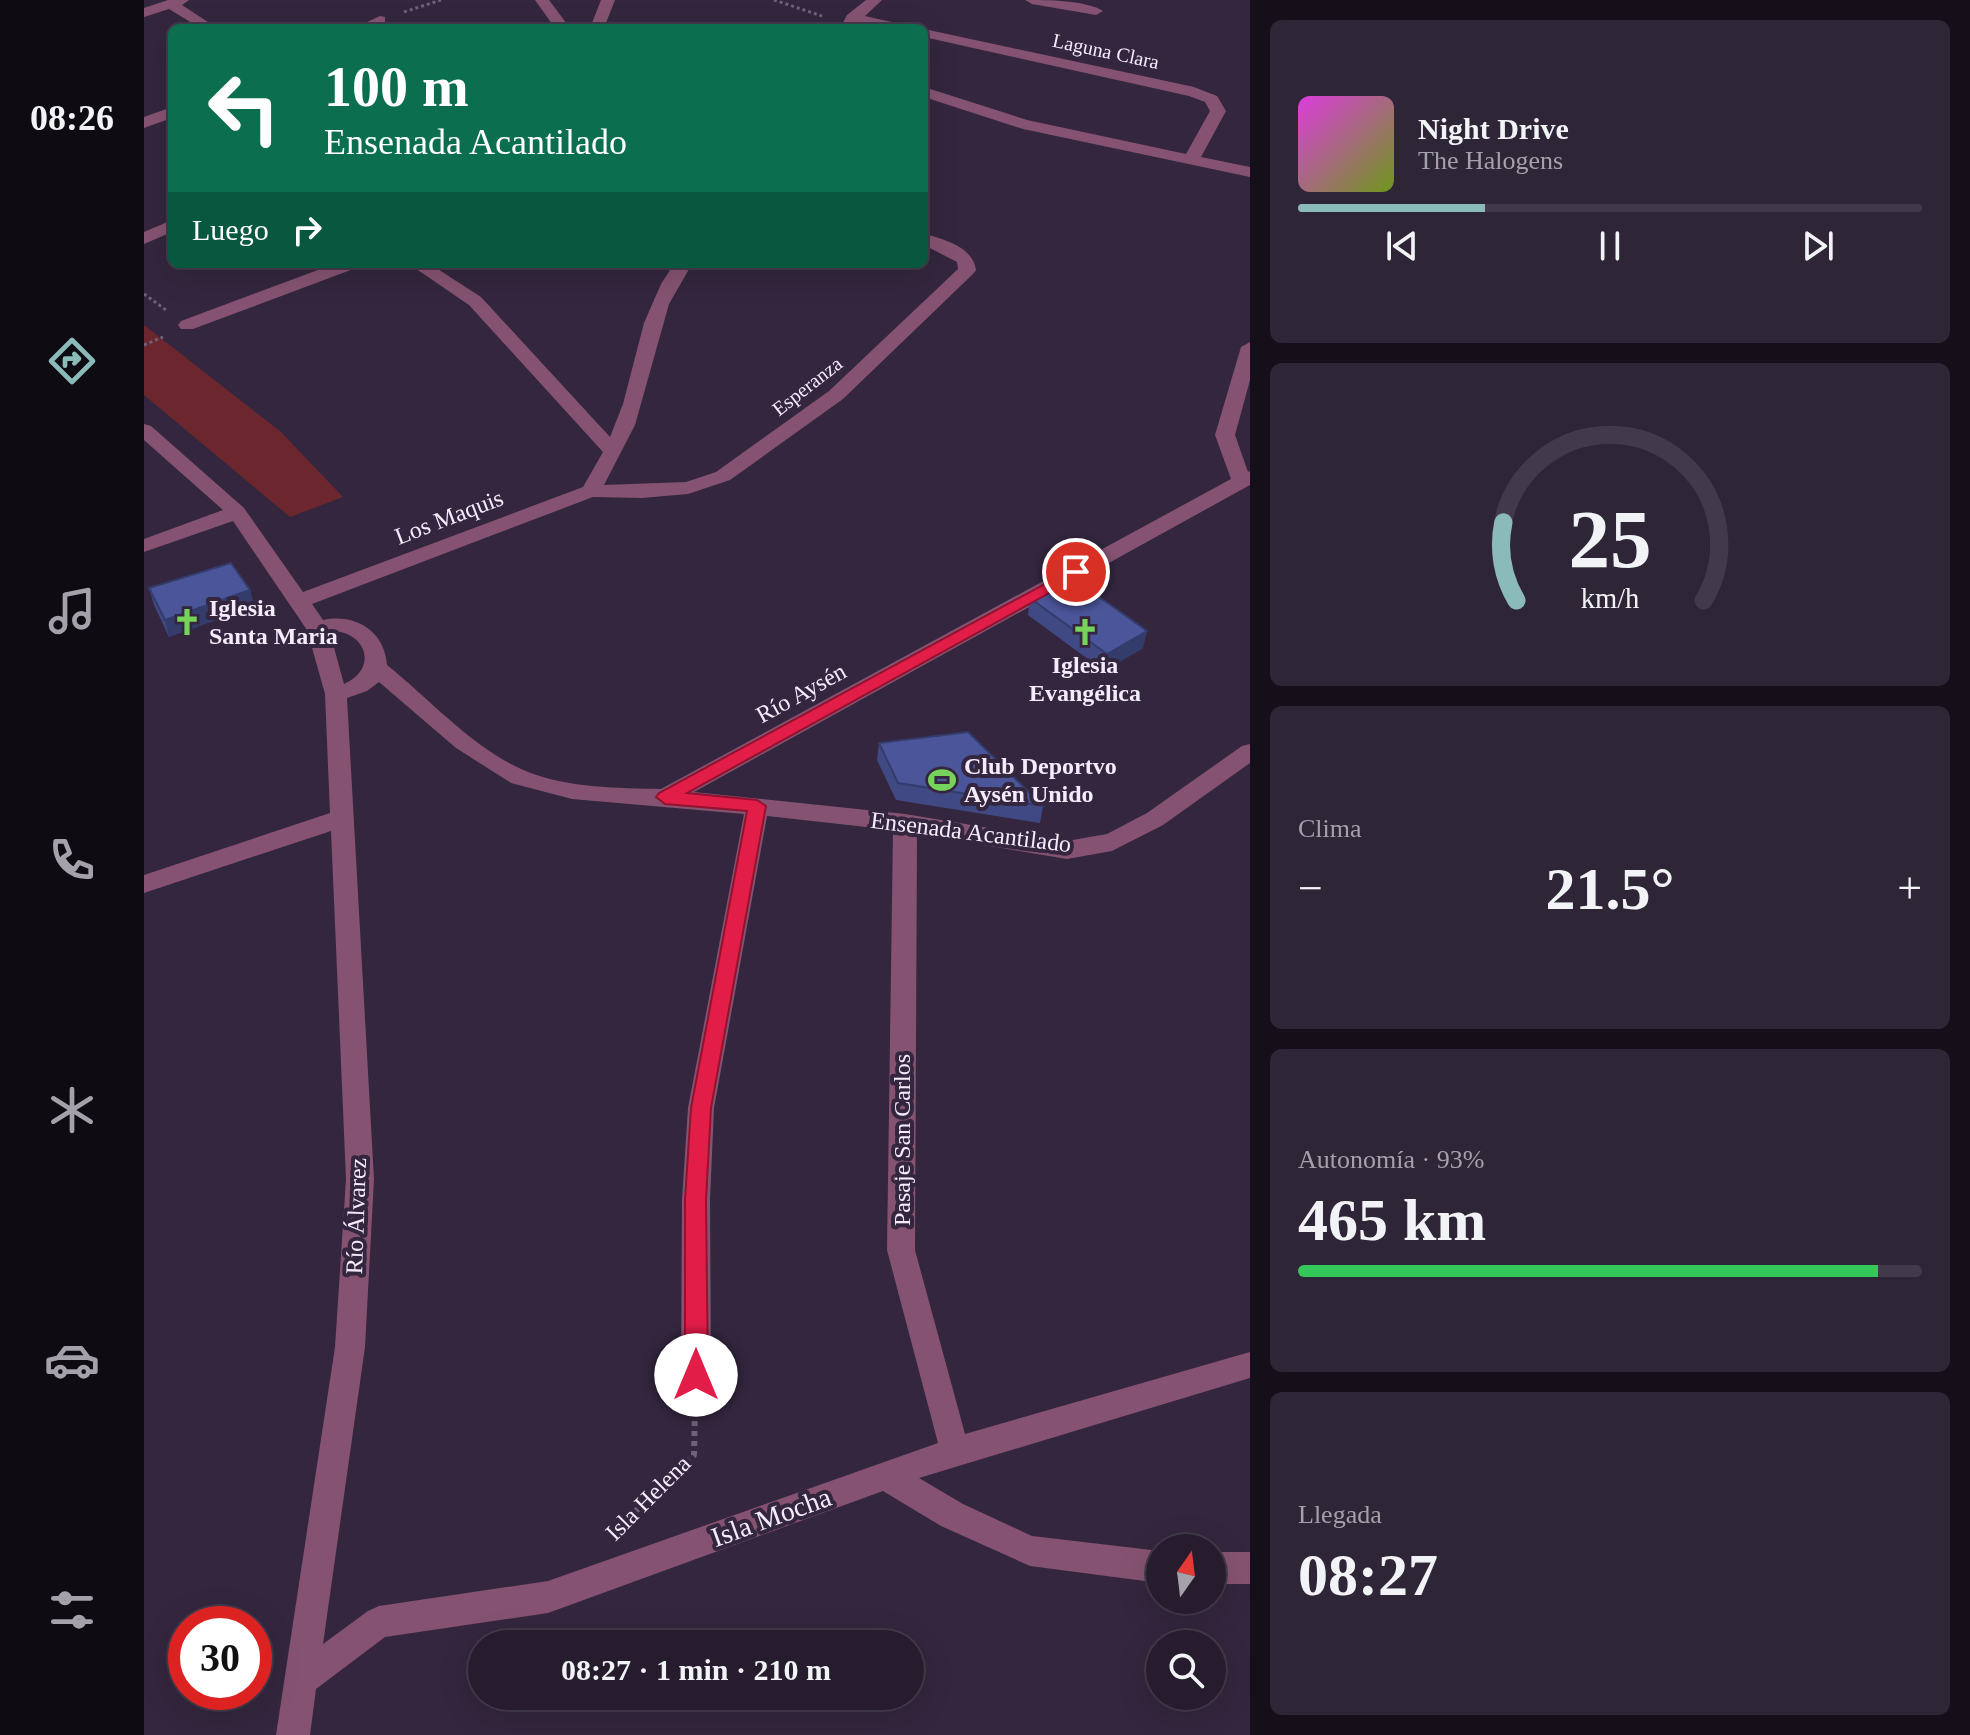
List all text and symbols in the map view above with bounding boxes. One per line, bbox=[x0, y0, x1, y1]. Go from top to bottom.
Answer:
street label: Laguna Clara bbox=[1051, 29, 1161, 74]
icon: left bbox=[192, 56, 296, 160]
text: 100 m bbox=[324, 56, 469, 118]
text: 08:26 bbox=[30, 98, 114, 138]
text: Night Drive bbox=[1418, 112, 1569, 145]
text: Ensenada Acantilado bbox=[324, 122, 627, 162]
text: The Halogens bbox=[1418, 146, 1563, 175]
icon: right bbox=[285, 208, 329, 252]
text: Luego bbox=[192, 213, 269, 246]
icon: previous bbox=[1380, 224, 1424, 268]
icon: pause bbox=[1588, 224, 1632, 268]
icon: next bbox=[1796, 224, 1840, 268]
icon: directions bbox=[44, 333, 100, 389]
street label: Esperanza bbox=[768, 352, 847, 421]
street label: Los Maquis bbox=[391, 484, 507, 550]
text: 25 bbox=[1568, 492, 1652, 584]
pin bbox=[1042, 538, 1110, 606]
icon: arrive bbox=[1054, 550, 1098, 594]
icon: music bbox=[44, 583, 100, 639]
text: km/h bbox=[1581, 583, 1639, 614]
place label: Iglesia Santa Maria bbox=[209, 595, 338, 649]
church icon: Iglesia Santa Maria bbox=[172, 607, 202, 637]
church icon: Iglesia Evangélica bbox=[1070, 617, 1100, 647]
place label: Iglesia Evangélica bbox=[1029, 652, 1141, 706]
street label: Río Aysén bbox=[752, 658, 850, 728]
place label: Club Deportvo Aysén Unido bbox=[964, 753, 1117, 807]
sports icon: Club Deportvo Aysén Unido bbox=[927, 765, 957, 795]
street label: Ensenada Acantilado bbox=[869, 807, 1073, 857]
text: Clima bbox=[1298, 814, 1362, 843]
icon: phone bbox=[44, 832, 100, 888]
text: 21.5° bbox=[1546, 856, 1675, 922]
text: − bbox=[1298, 864, 1323, 913]
text: + bbox=[1897, 864, 1922, 913]
street label: Pasaje San Carlos bbox=[889, 1054, 915, 1226]
icon: climate bbox=[44, 1082, 100, 1138]
text: Autonomía · 93% bbox=[1298, 1145, 1484, 1174]
street label: Río Álvarez bbox=[341, 1157, 371, 1275]
text: 465 km bbox=[1298, 1187, 1486, 1253]
icon: car bbox=[44, 1332, 100, 1388]
position arrow bbox=[654, 1333, 738, 1417]
street label: Isla Helena bbox=[600, 1450, 696, 1546]
street label: Isla Mocha bbox=[707, 1481, 836, 1553]
text: Llegada bbox=[1298, 1500, 1382, 1529]
north arrow bbox=[1146, 1534, 1226, 1614]
map controls bbox=[1146, 1534, 1226, 1710]
text: 08:27 bbox=[1298, 1542, 1438, 1608]
icon: filters bbox=[44, 1582, 100, 1638]
speed limit sign: 30 bbox=[168, 1606, 272, 1710]
button: search bbox=[1146, 1630, 1226, 1710]
text: 08:27 · 1 min · 210 m bbox=[561, 1653, 831, 1686]

